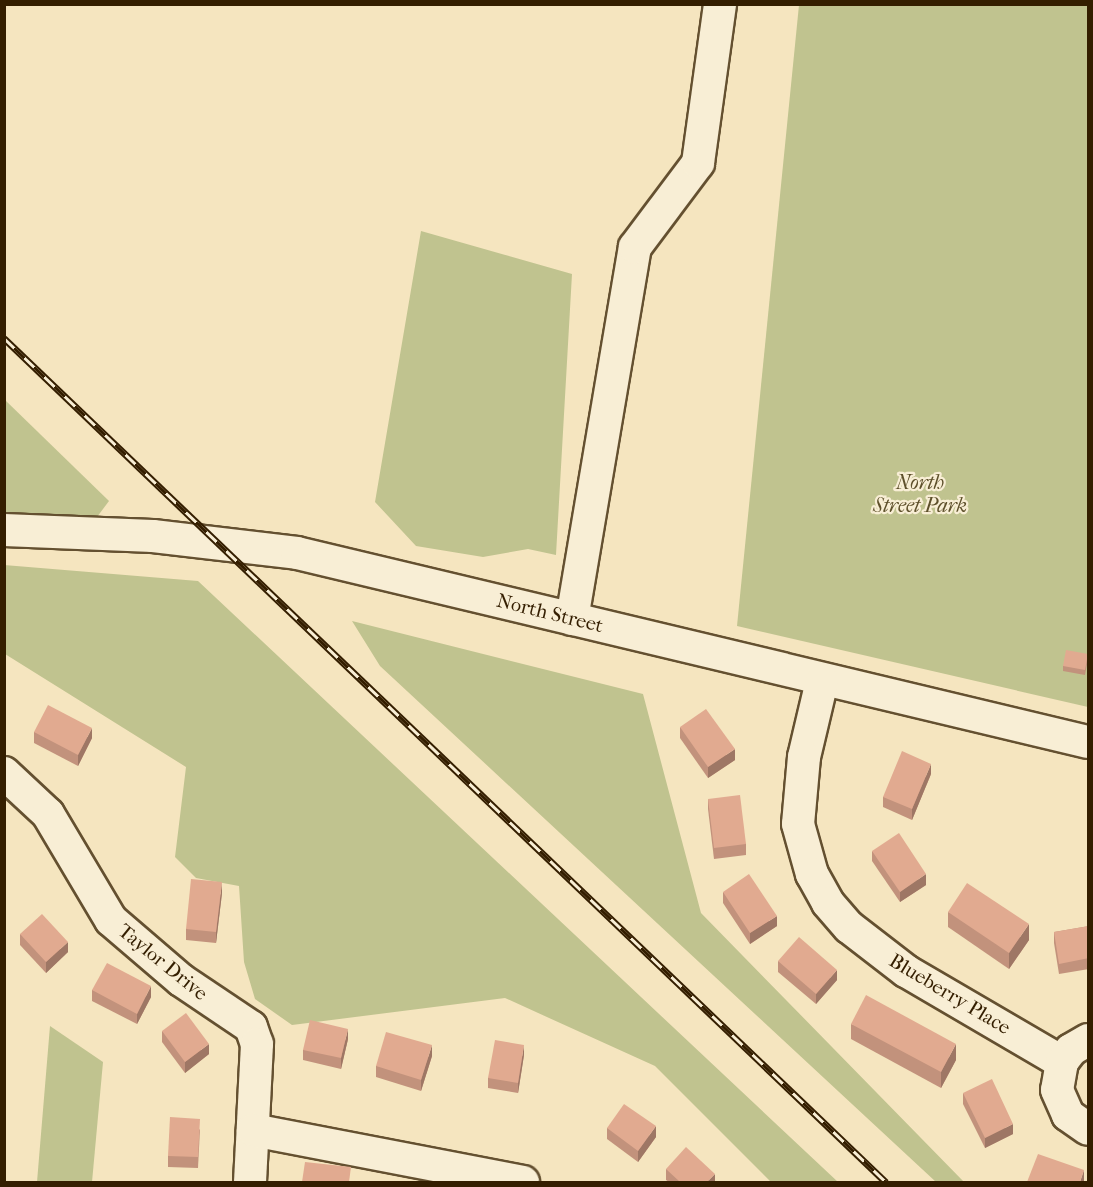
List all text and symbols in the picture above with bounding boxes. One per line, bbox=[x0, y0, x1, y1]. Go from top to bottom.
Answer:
park label: North Street Park bbox=[873, 471, 967, 518]
street label: North Street bbox=[494, 588, 606, 638]
street label: Taylor Drive bbox=[113, 919, 213, 1005]
street label: Blueberry Place bbox=[885, 948, 1015, 1040]

